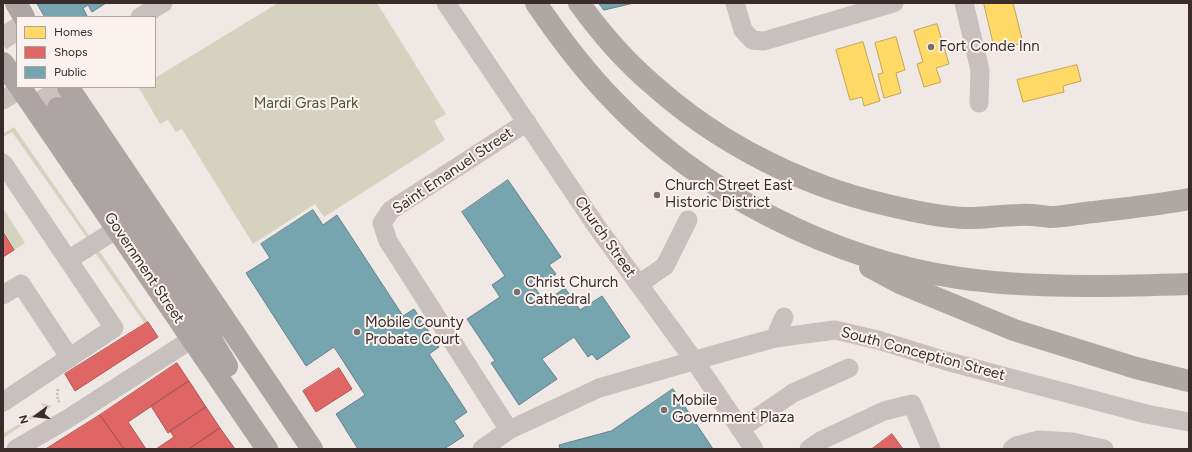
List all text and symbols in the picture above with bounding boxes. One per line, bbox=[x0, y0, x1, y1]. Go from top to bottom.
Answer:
legend bbox=[16, 16, 156, 88]
text: Homes bbox=[54, 25, 92, 39]
place label: Fort Conde Inn bbox=[939, 38, 1040, 56]
marker: Fort Conde Inn bbox=[926, 42, 936, 52]
text: Shops bbox=[54, 45, 88, 59]
text: Public bbox=[54, 65, 87, 79]
park label: Mardi Gras Park bbox=[254, 95, 358, 113]
street label: Saint Emanuel Street bbox=[389, 124, 517, 218]
place label: Church Street East Historic District bbox=[665, 177, 793, 212]
marker: Church Street East Historic District bbox=[652, 190, 662, 200]
street label: Church Street bbox=[570, 193, 640, 281]
street label: Government Street bbox=[100, 209, 188, 327]
place label: Christ Church Cathedral bbox=[525, 274, 618, 309]
marker: Christ Church Cathedral bbox=[512, 287, 522, 297]
place label: Mobile County Probate Court bbox=[365, 314, 464, 349]
street label: South Conception Street bbox=[839, 323, 1007, 385]
marker: Mobile County Probate Court bbox=[352, 327, 362, 337]
place label: Mobile Government Plaza bbox=[672, 392, 795, 427]
north arrow bbox=[16, 396, 56, 436]
marker: Mobile Government Plaza bbox=[659, 405, 669, 415]
text: N bbox=[17, 413, 31, 425]

